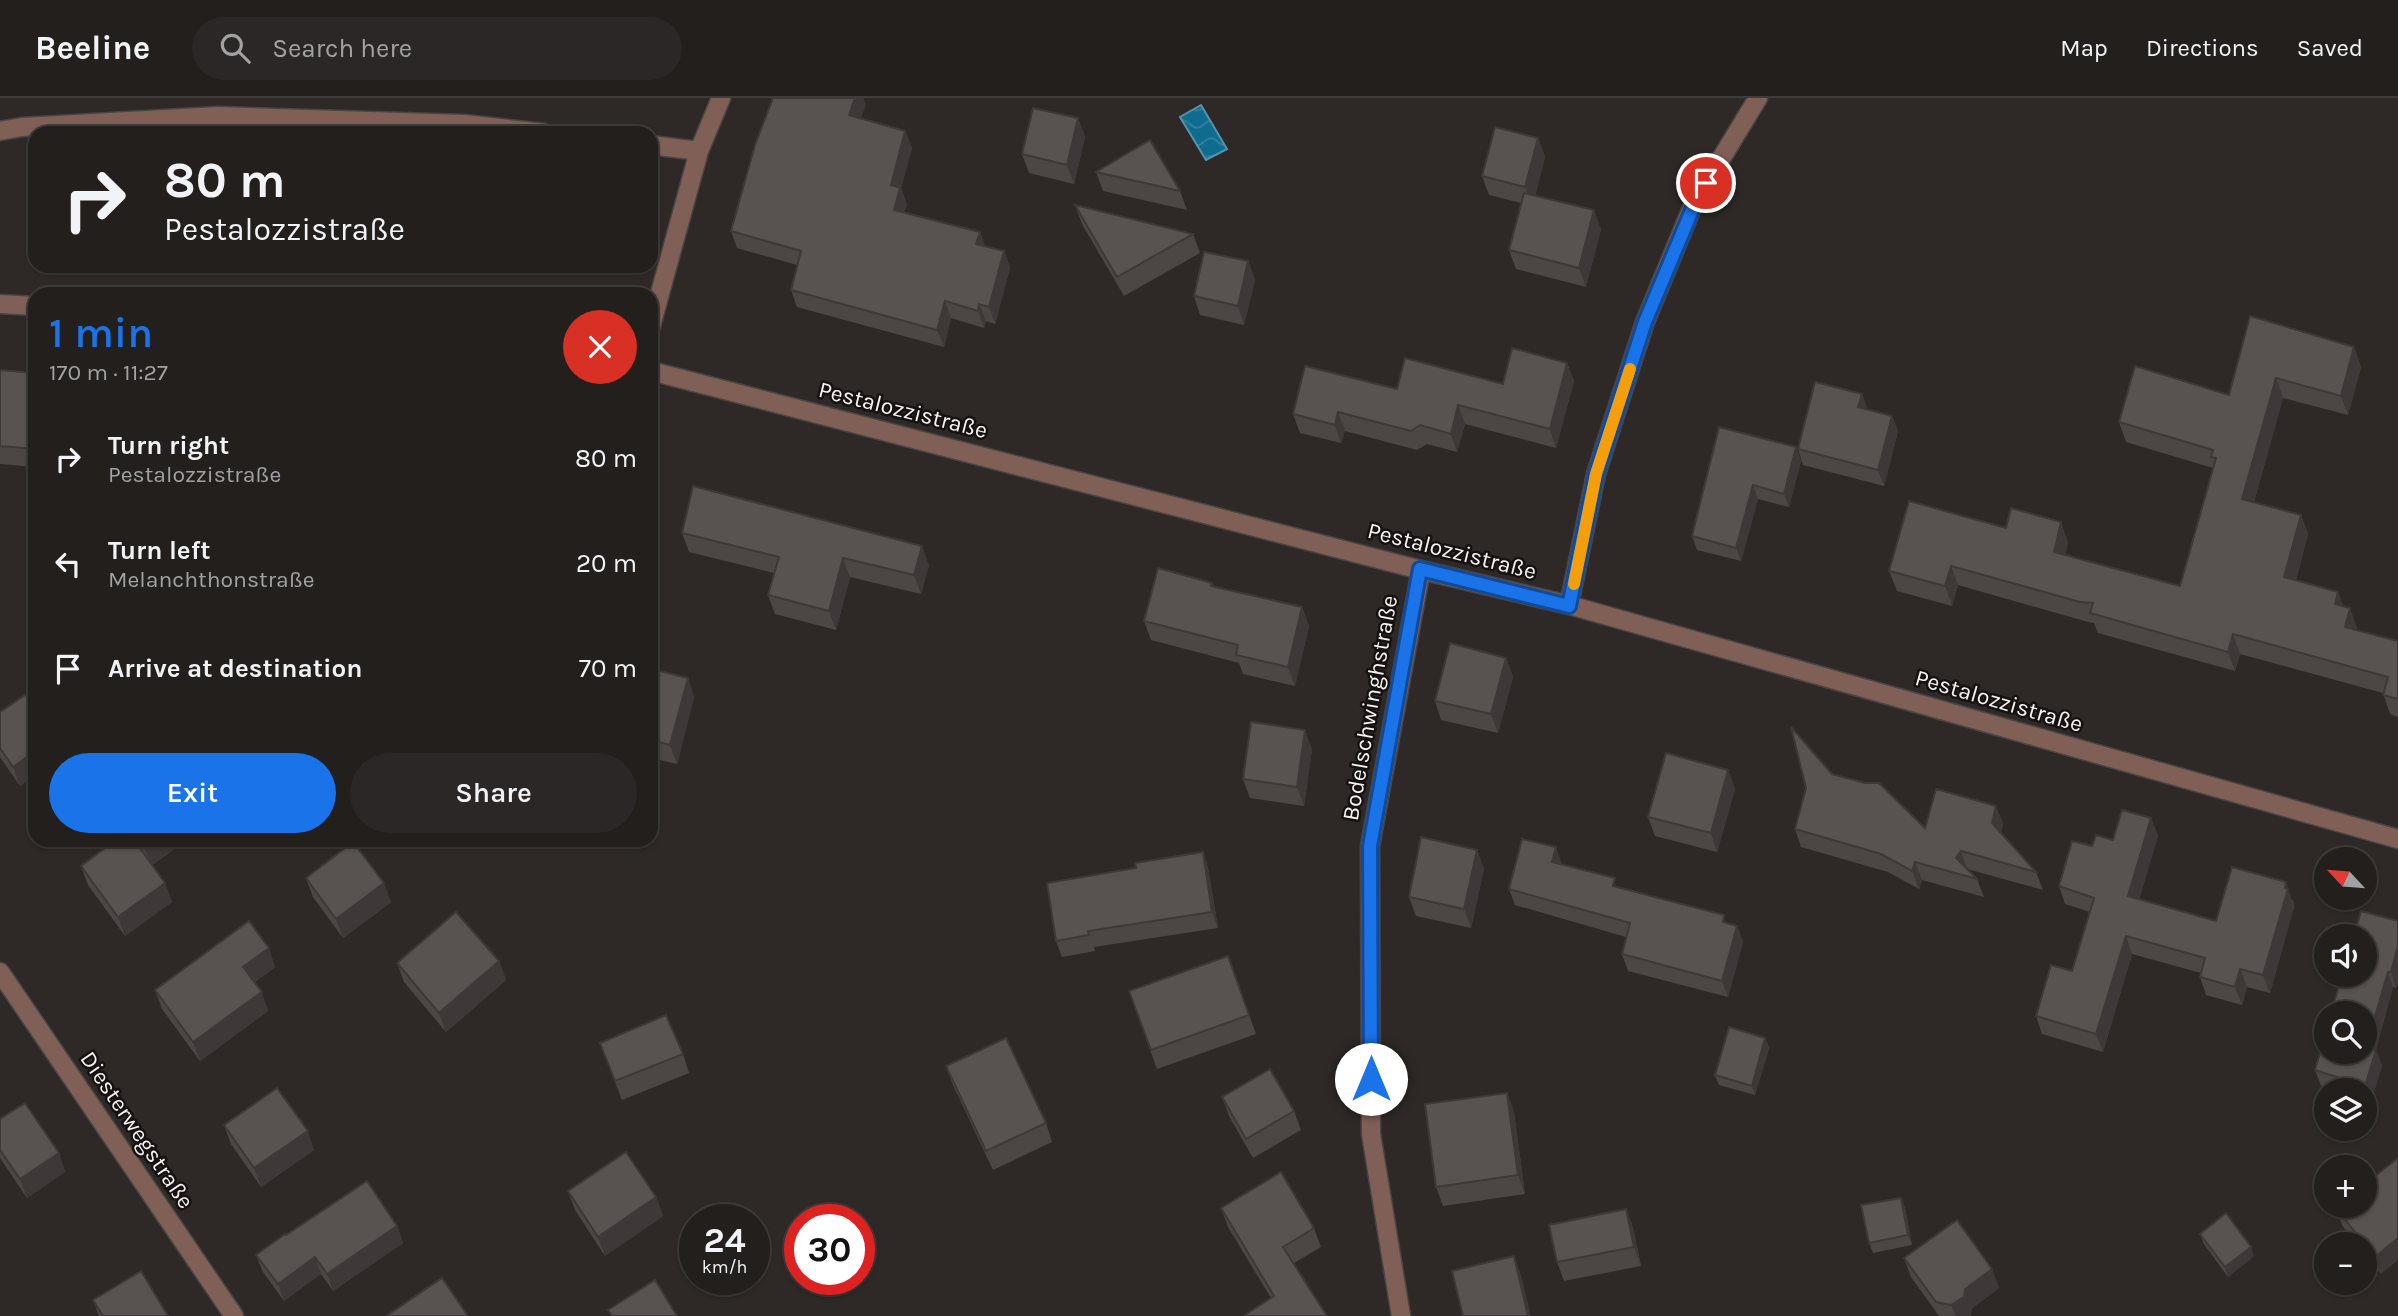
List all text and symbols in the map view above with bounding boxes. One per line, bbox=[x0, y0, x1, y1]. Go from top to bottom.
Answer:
search box bbox=[192, 17, 682, 80]
text: Beeline bbox=[35, 29, 150, 67]
icon: search bbox=[216, 29, 254, 67]
text: Search here bbox=[272, 33, 412, 64]
text: Map bbox=[2060, 34, 2108, 62]
text: Directions bbox=[2146, 34, 2259, 62]
text: Saved bbox=[2297, 34, 2363, 62]
text: 80 m bbox=[164, 152, 286, 209]
pin bbox=[1676, 153, 1736, 213]
icon: right bbox=[49, 154, 140, 245]
icon: arrive bbox=[1687, 164, 1725, 202]
text: Pestalozzistraße bbox=[164, 211, 405, 248]
text: 1 min bbox=[49, 308, 153, 358]
button: close bbox=[563, 310, 637, 384]
text: 170 m · 11:27 bbox=[49, 359, 168, 386]
street label: Pestalozzistraße bbox=[816, 376, 990, 444]
text: Turn right bbox=[108, 430, 229, 461]
icon: right bbox=[49, 440, 87, 478]
text: 80 m bbox=[575, 443, 637, 474]
text: Pestalozzistraße bbox=[108, 461, 281, 488]
street label: Pestalozzistraße bbox=[1365, 517, 1539, 585]
text: Turn left bbox=[108, 535, 210, 566]
icon: left bbox=[49, 545, 87, 583]
text: 20 m bbox=[576, 548, 637, 579]
text: Melanchthonstraße bbox=[108, 566, 315, 593]
street label: Bodelschwinghstraße bbox=[1337, 593, 1403, 823]
icon: arrive bbox=[49, 650, 87, 688]
text: Arrive at destination bbox=[108, 653, 362, 684]
text: 70 m bbox=[579, 653, 637, 684]
street label: Pestalozzistraße bbox=[1912, 664, 2086, 738]
button: Exit bbox=[49, 753, 336, 833]
button: Share bbox=[350, 753, 637, 833]
north arrow bbox=[2314, 847, 2376, 910]
map controls bbox=[2314, 847, 2377, 1295]
button: sound bbox=[2314, 924, 2377, 987]
button: search bbox=[2314, 1001, 2377, 1064]
position arrow bbox=[1334, 1042, 1408, 1116]
street label: Diesterwegstraße bbox=[74, 1046, 200, 1214]
button: layers bbox=[2314, 1078, 2377, 1141]
button: + bbox=[2314, 1155, 2377, 1218]
speed limit sign: 30 bbox=[784, 1204, 875, 1295]
text: 24 bbox=[704, 1220, 746, 1261]
button: − bbox=[2314, 1232, 2377, 1295]
text: km/h bbox=[702, 1256, 747, 1278]

